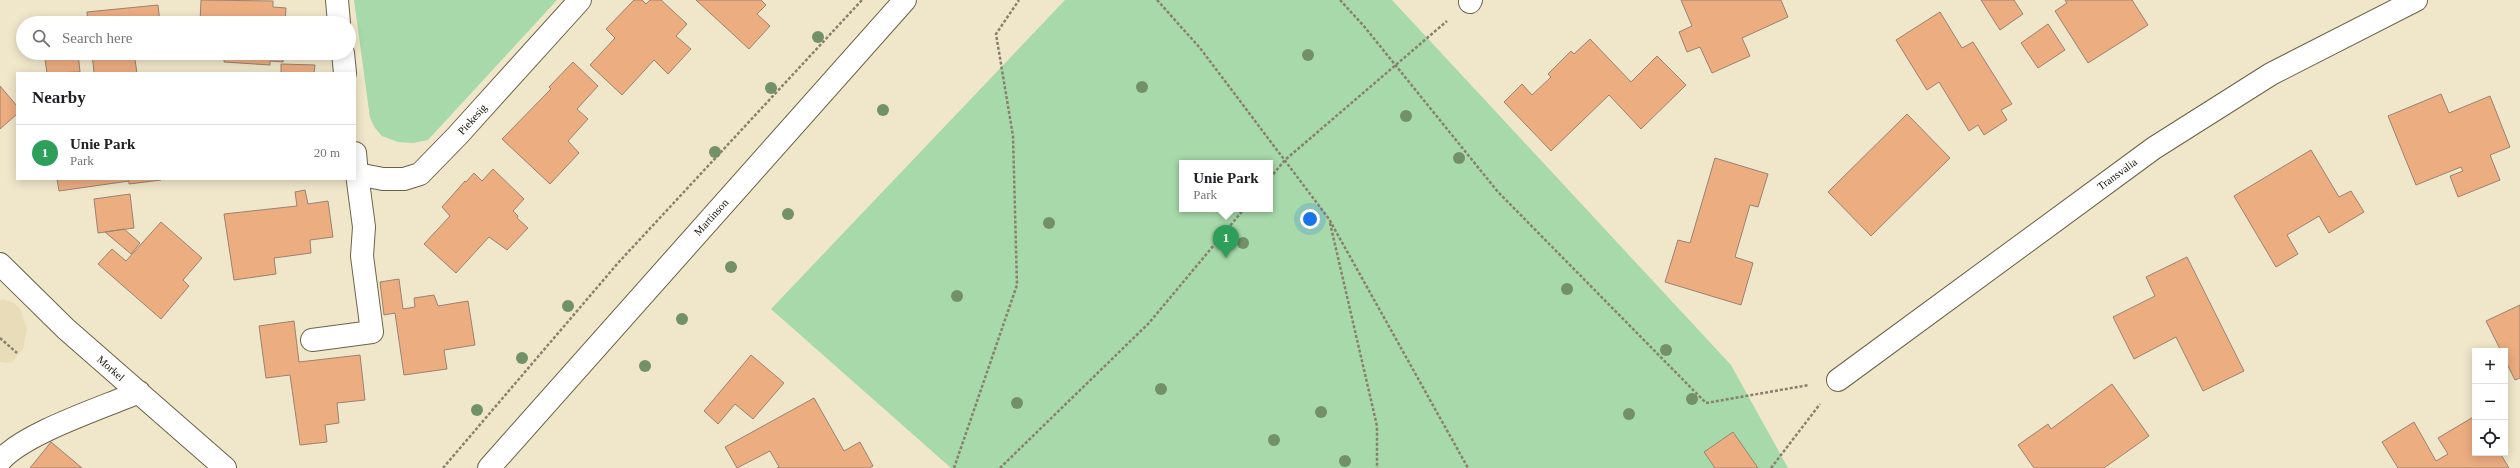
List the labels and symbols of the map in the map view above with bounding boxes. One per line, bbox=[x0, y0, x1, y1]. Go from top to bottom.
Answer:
street label: Piekesig bbox=[455, 101, 489, 137]
street label: Transvalia bbox=[2095, 156, 2139, 192]
street label: Martinson bbox=[691, 196, 731, 238]
your location bbox=[1300, 209, 1320, 229]
pin: 1 bbox=[1213, 225, 1239, 258]
street label: Morkel bbox=[95, 353, 127, 383]

